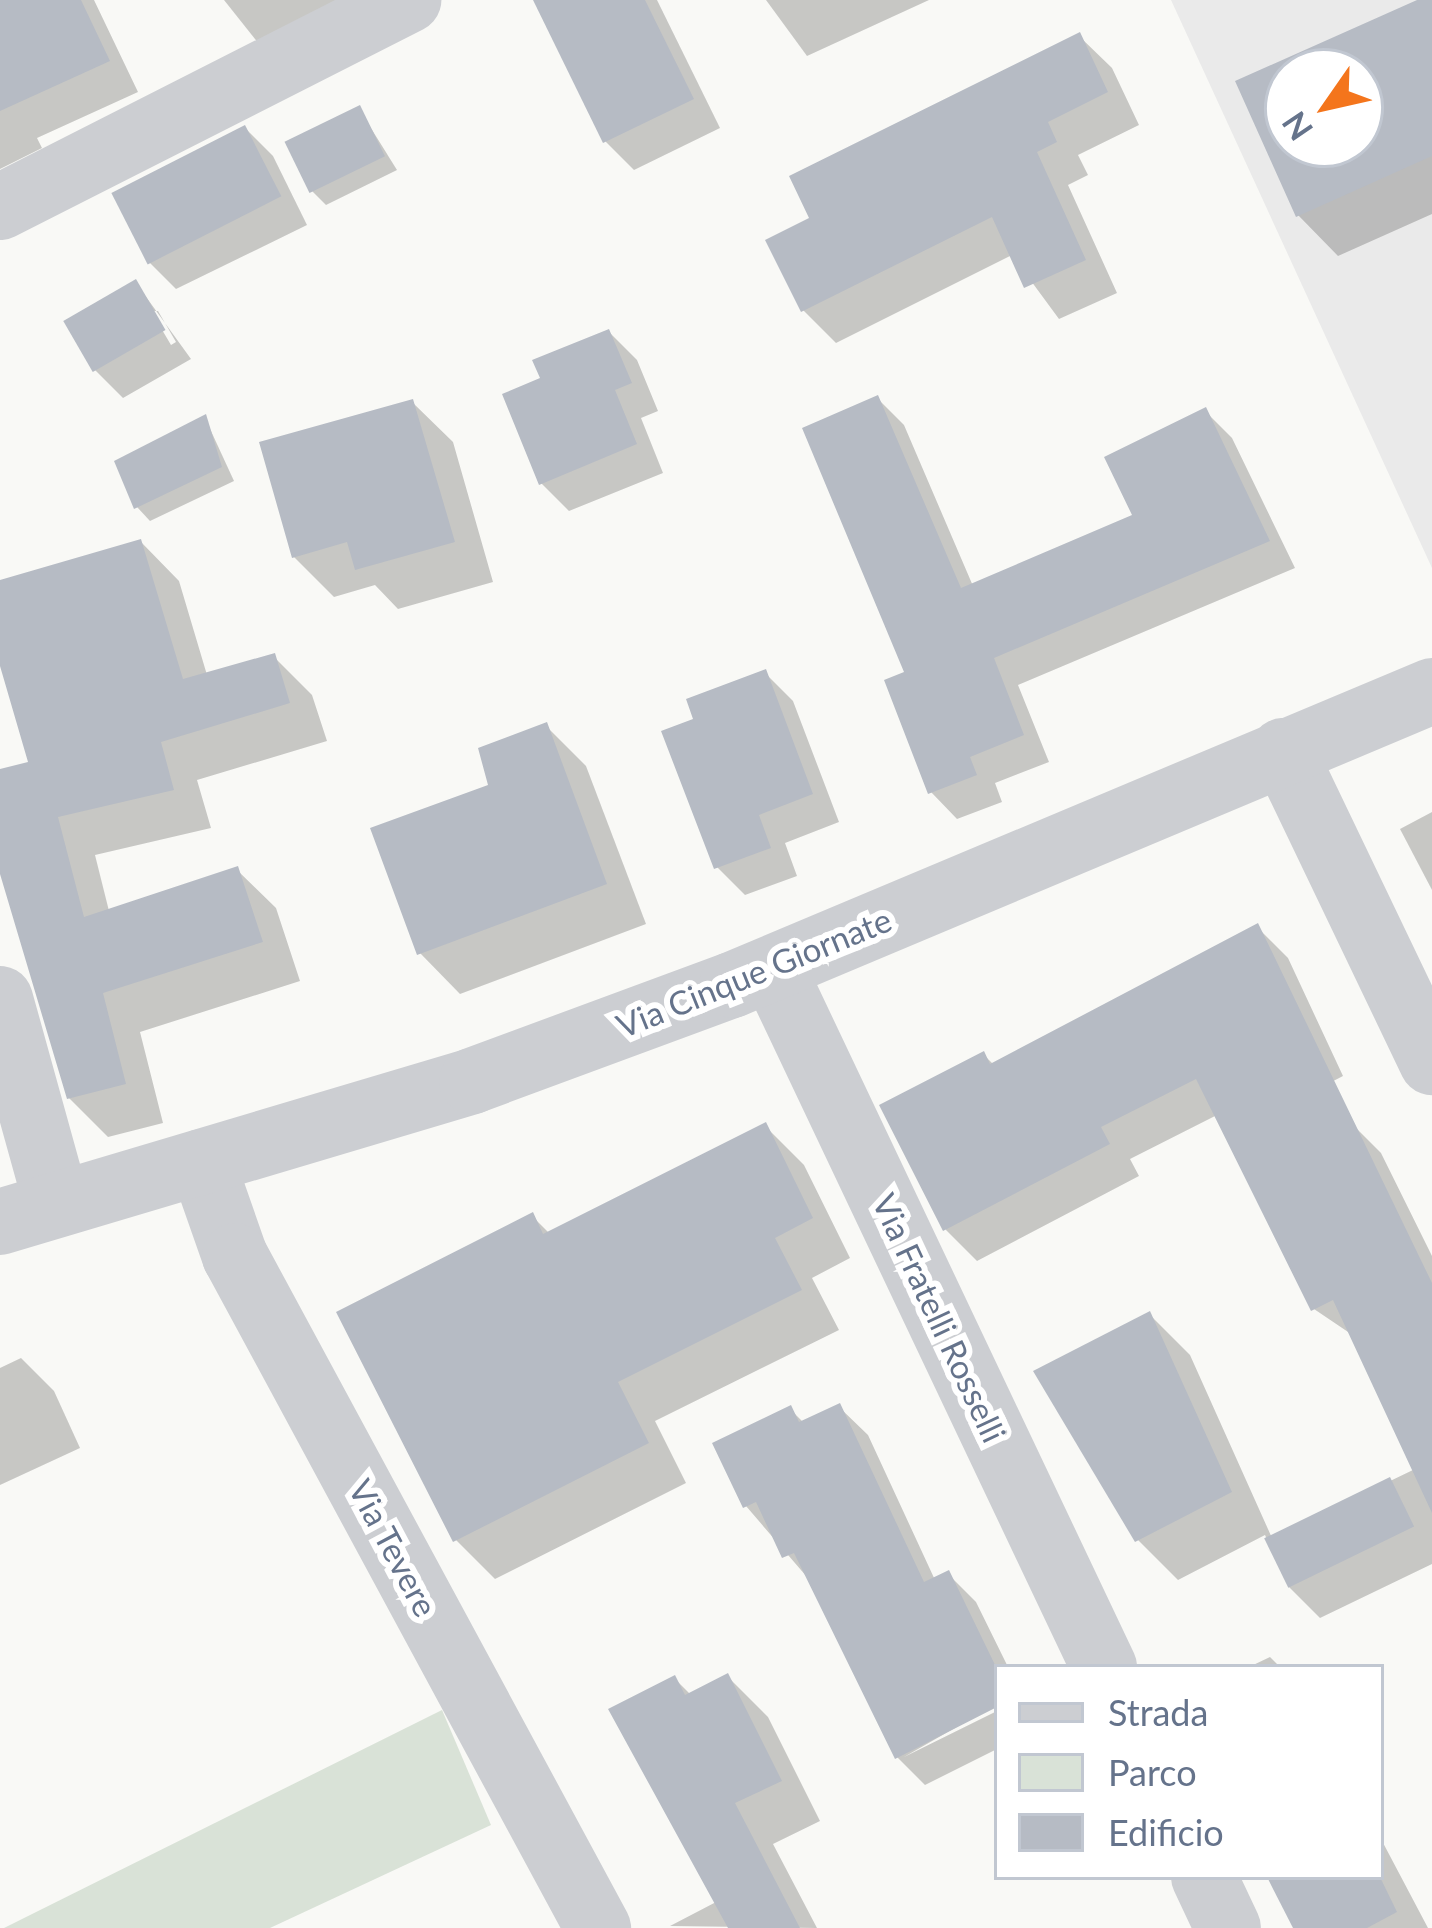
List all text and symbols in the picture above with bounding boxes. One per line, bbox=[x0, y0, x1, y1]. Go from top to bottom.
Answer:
north arrow bbox=[1264, 48, 1384, 168]
text: N bbox=[1273, 105, 1320, 148]
street label: Via Cinque Giornate bbox=[611, 900, 897, 1046]
street label: Via Fratelli Rosselli bbox=[864, 1188, 1014, 1448]
street label: Via Tevere bbox=[340, 1472, 446, 1624]
legend bbox=[994, 1664, 1384, 1880]
text: Strada bbox=[1108, 1690, 1208, 1734]
text: Parco bbox=[1108, 1750, 1197, 1794]
text: Edificio bbox=[1108, 1810, 1224, 1854]

